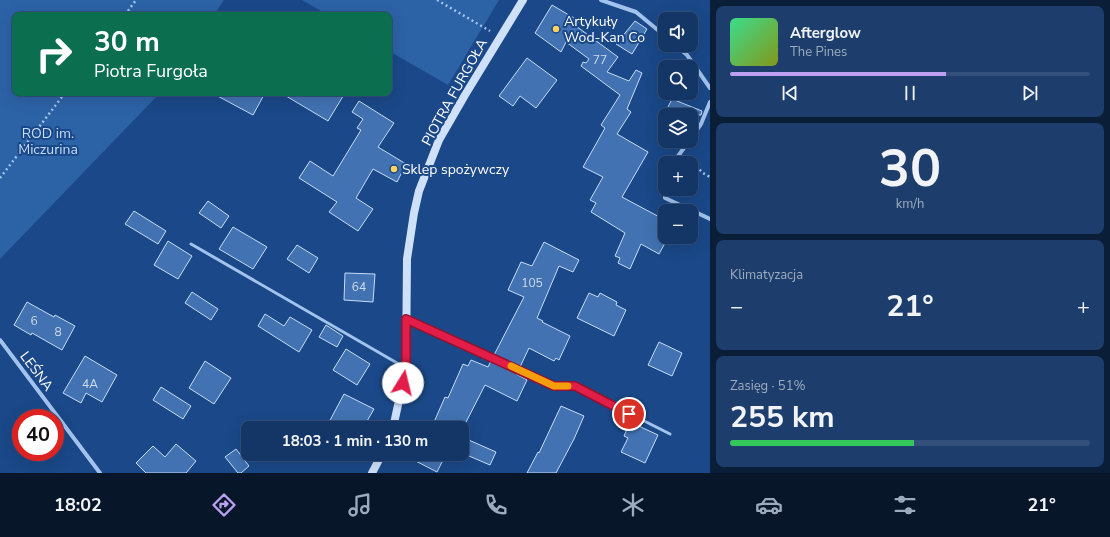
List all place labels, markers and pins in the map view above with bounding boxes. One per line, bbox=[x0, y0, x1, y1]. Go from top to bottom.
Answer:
place label: Artykuły Wod-Kan Co bbox=[564, 12, 645, 47]
marker: Artykuły Wod-Kan Co bbox=[551, 24, 561, 34]
place label: Sklep spożywczy bbox=[402, 160, 510, 179]
marker: Sklep spożywczy bbox=[389, 164, 399, 174]
pin bbox=[612, 397, 646, 431]

